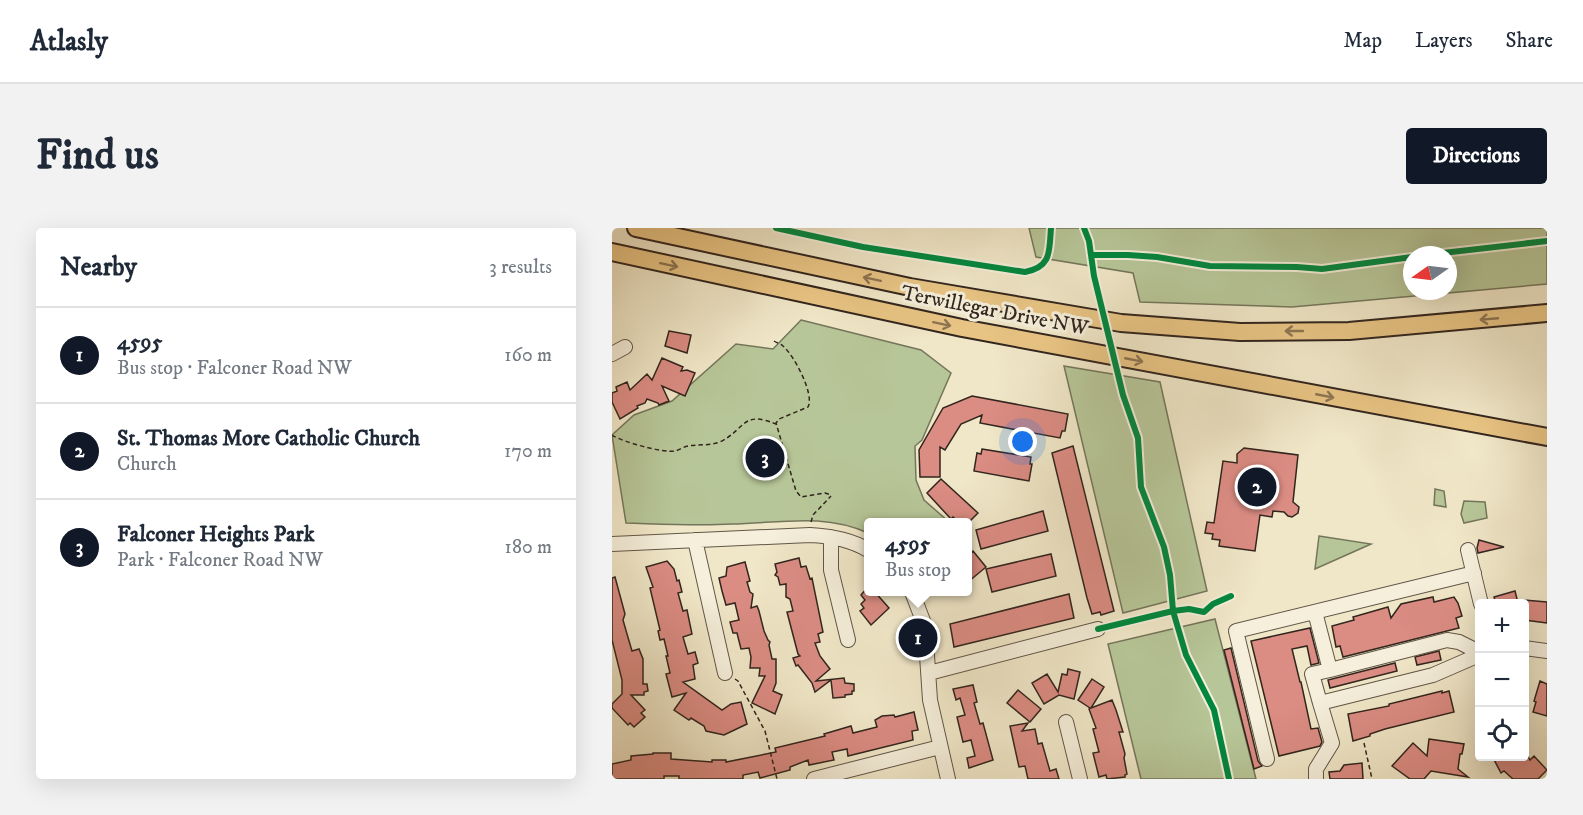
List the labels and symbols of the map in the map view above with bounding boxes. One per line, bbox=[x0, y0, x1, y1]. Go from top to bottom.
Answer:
north arrow bbox=[1403, 246, 1457, 300]
one-way arrow bbox=[659, 259, 678, 271]
one-way arrow bbox=[863, 273, 883, 284]
street label: Terwillegar Drive NW bbox=[899, 280, 1091, 342]
one-way arrow bbox=[1479, 314, 1499, 325]
one-way arrow bbox=[932, 318, 951, 330]
one-way arrow bbox=[1285, 325, 1305, 337]
one-way arrow bbox=[1123, 355, 1143, 366]
one-way arrow bbox=[1315, 391, 1334, 402]
your location bbox=[1008, 427, 1037, 456]
pin: 3 bbox=[746, 436, 784, 480]
pin: 2 bbox=[1238, 464, 1276, 510]
pin: 1 bbox=[898, 616, 938, 660]

